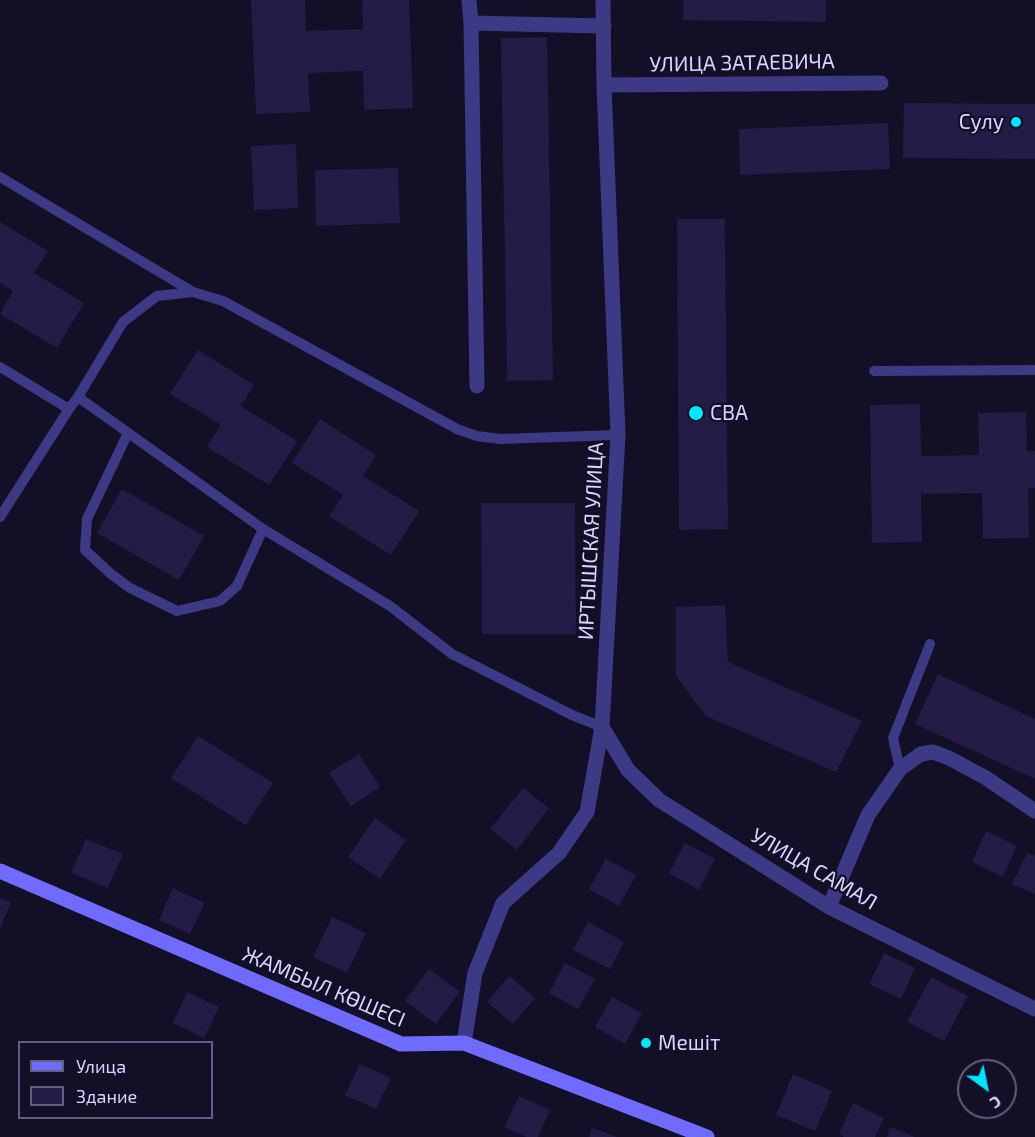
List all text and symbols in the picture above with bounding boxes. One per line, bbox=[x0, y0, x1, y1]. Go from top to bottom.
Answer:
street label: УЛИЦА ЗАТАЕВИЧА bbox=[649, 49, 835, 77]
place label: Сулу bbox=[959, 109, 1004, 135]
marker: Сулу bbox=[1009, 115, 1023, 129]
place label: СВА bbox=[710, 400, 748, 426]
marker: СВА bbox=[687, 404, 705, 422]
street label: ИРТЫШСКАЯ УЛИЦА bbox=[573, 441, 609, 641]
street label: УЛИЦА САМАЛ bbox=[746, 823, 882, 915]
street label: ЖАМБЫЛ КӨШЕСІ bbox=[239, 941, 409, 1033]
place label: Мешіт bbox=[658, 1030, 720, 1056]
marker: Мешіт bbox=[639, 1036, 653, 1050]
legend bbox=[18, 1041, 213, 1119]
text: Улица bbox=[76, 1055, 126, 1077]
north arrow bbox=[957, 1059, 1017, 1119]
text: Здание bbox=[76, 1085, 137, 1107]
text: С bbox=[987, 1092, 1005, 1113]

